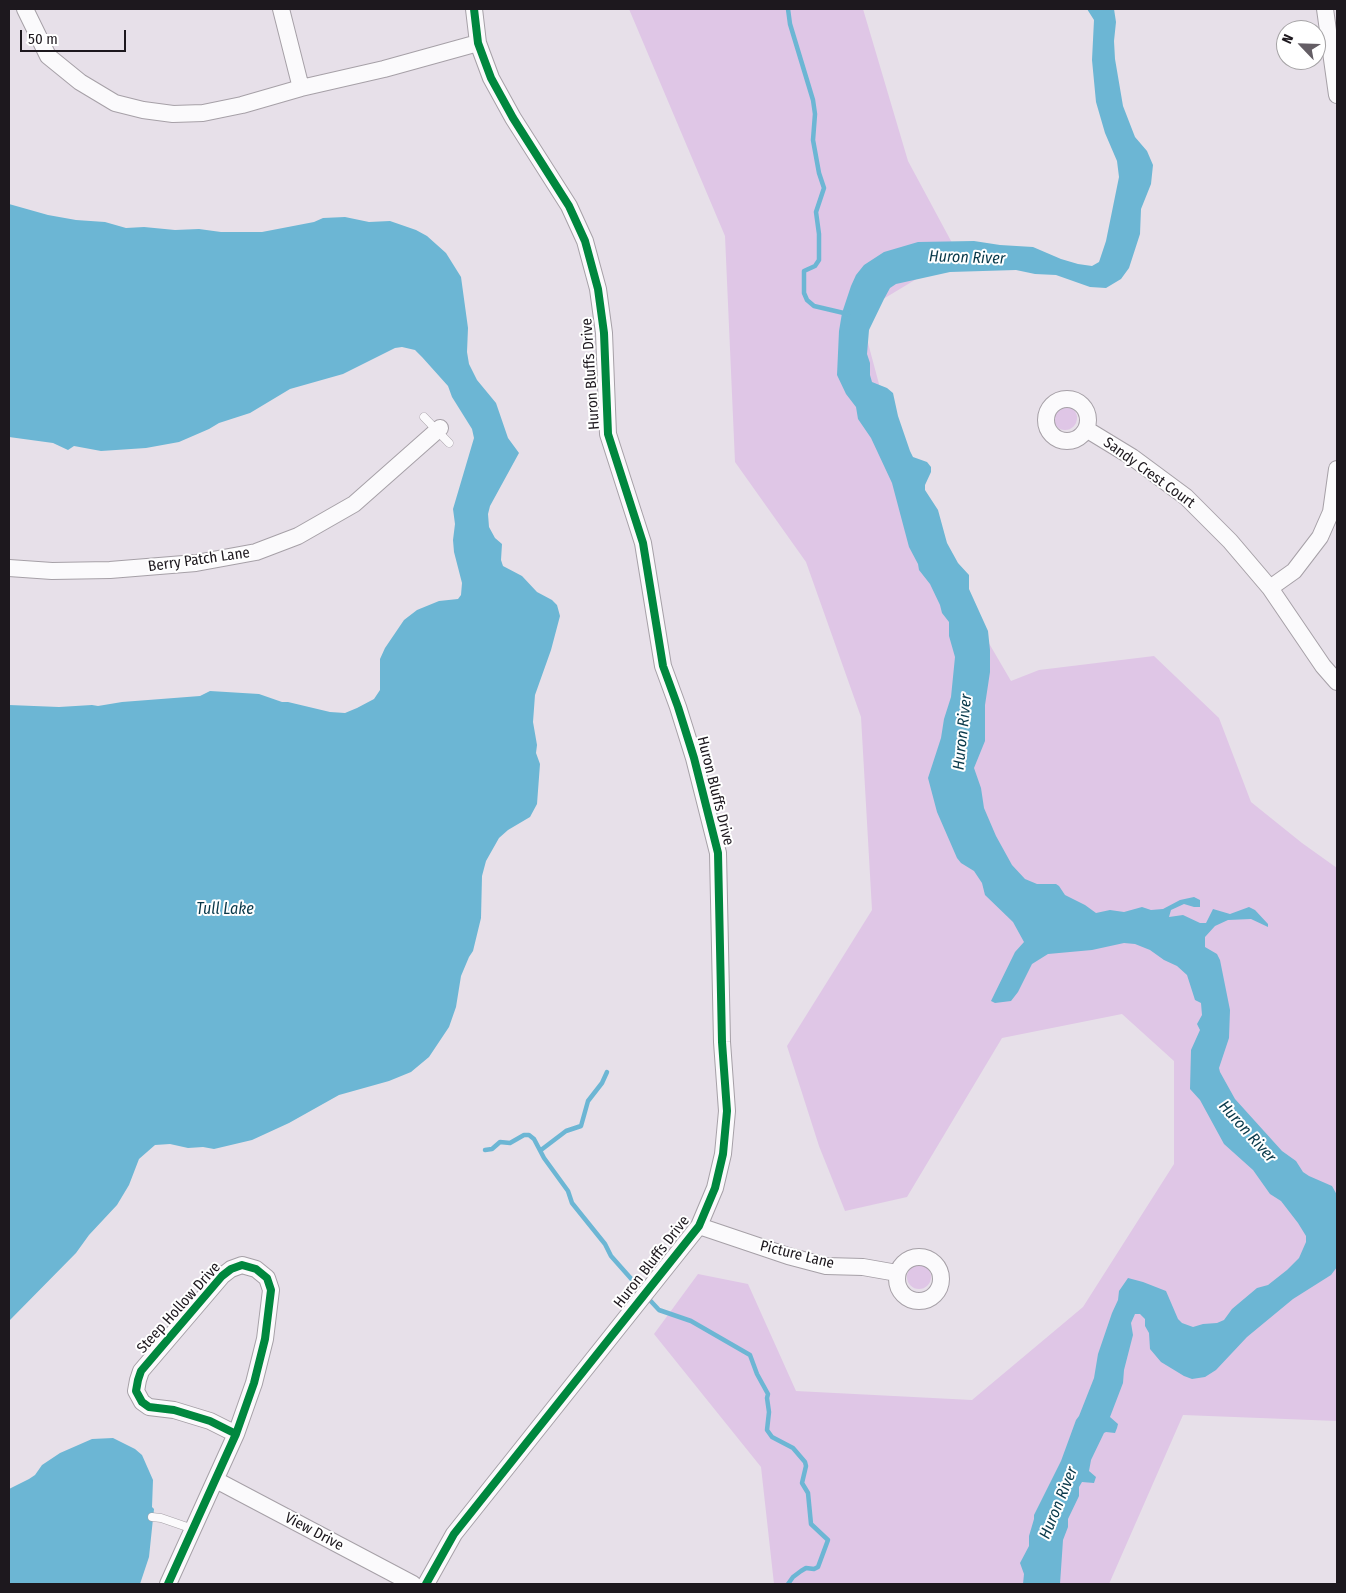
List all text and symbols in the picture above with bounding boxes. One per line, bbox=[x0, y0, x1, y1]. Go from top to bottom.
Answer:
scale bar bbox=[22, 20, 129, 52]
north arrow bbox=[1276, 20, 1326, 70]
text: 50 m bbox=[28, 30, 58, 48]
text: N bbox=[1278, 32, 1297, 46]
water label: Huron River bbox=[929, 247, 1005, 269]
street label: Huron Bluffs Drive bbox=[578, 318, 604, 430]
street label: Sandy Crest Court bbox=[1100, 434, 1198, 512]
street label: Berry Patch Lane bbox=[147, 544, 251, 576]
water label: Huron River bbox=[949, 693, 977, 771]
street label: Huron Bluffs Drive bbox=[693, 735, 737, 847]
water label: Tull Lake bbox=[196, 900, 254, 920]
water label: Huron River bbox=[1214, 1097, 1280, 1167]
street label: Huron Bluffs Drive bbox=[610, 1212, 694, 1312]
street label: Picture Lane bbox=[758, 1237, 836, 1273]
street label: Steep Hollow Drive bbox=[133, 1259, 225, 1357]
water label: Huron River bbox=[1036, 1464, 1082, 1542]
street label: View Drive bbox=[282, 1509, 346, 1555]

